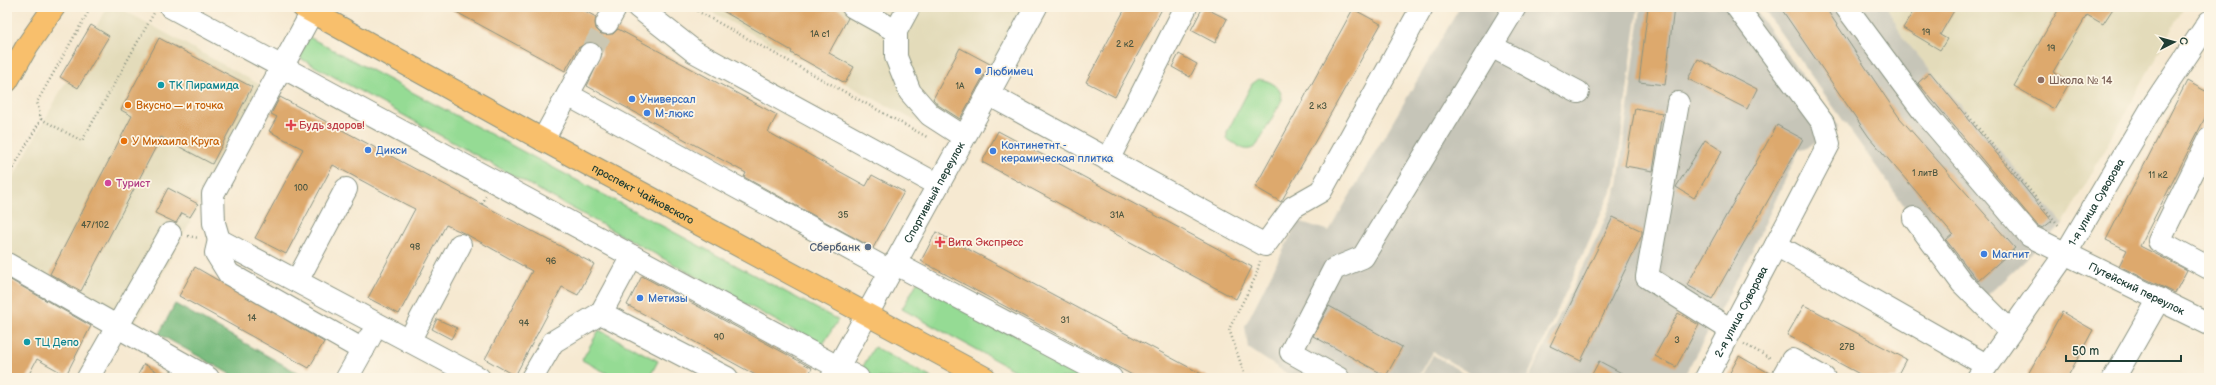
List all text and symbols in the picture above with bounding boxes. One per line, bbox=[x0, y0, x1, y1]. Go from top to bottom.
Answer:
north arrow bbox=[2154, 22, 2194, 62]
house number: 19 bbox=[1922, 27, 1930, 38]
house number: 1А с1 bbox=[810, 29, 830, 40]
text: С bbox=[2177, 37, 2190, 46]
house number: 2 к2 bbox=[1116, 39, 1135, 50]
house number: 19 bbox=[2047, 43, 2055, 54]
place label: Любимец bbox=[985, 65, 1034, 78]
marker: Любимец bbox=[973, 66, 983, 76]
place label: Школа № 14 bbox=[2049, 74, 2113, 87]
marker: Школа № 14 bbox=[2036, 75, 2046, 85]
place label: ТК Пирамида bbox=[169, 79, 240, 92]
marker: ТК Пирамида bbox=[156, 80, 166, 90]
house number: 1А bbox=[956, 81, 965, 92]
place label: Универсал bbox=[640, 93, 696, 106]
marker: Универсал bbox=[627, 94, 637, 104]
place label: Вкусно — и точка bbox=[136, 99, 224, 112]
marker: Вкусно — и точка bbox=[123, 100, 133, 110]
house number: 2 к3 bbox=[1309, 101, 1327, 112]
place label: М-люкс bbox=[655, 107, 694, 120]
marker: М-люкс bbox=[642, 108, 652, 118]
place label: Будь здоров! bbox=[299, 119, 365, 132]
marker: Будь здоров! bbox=[286, 120, 296, 130]
place label: У Михаила Круга bbox=[132, 135, 220, 148]
marker: У Михаила Круга bbox=[119, 136, 129, 146]
street label: Спортивный переулок bbox=[901, 139, 967, 245]
place label: Континетнт - керамическая плитка bbox=[1001, 139, 1114, 165]
place label: Дикси bbox=[376, 144, 407, 157]
marker: Дикси bbox=[363, 145, 373, 155]
marker: Континетнт - керамическая плитка bbox=[988, 146, 998, 156]
street label: 1-я улица Суворова bbox=[2065, 156, 2127, 248]
street label: проспект Чайковского bbox=[590, 161, 697, 227]
house number: 1 литВ bbox=[1912, 168, 1938, 179]
house number: 11 к2 bbox=[2148, 170, 2168, 181]
place label: Турист bbox=[116, 177, 150, 190]
marker: Турист bbox=[103, 178, 113, 188]
house number: 100 bbox=[294, 183, 308, 194]
house number: 35 bbox=[838, 210, 848, 221]
house number: 31А bbox=[1110, 210, 1125, 221]
house number: 47/102 bbox=[81, 220, 110, 231]
place label: Вита Экспресс bbox=[948, 236, 1024, 249]
marker: Вита Экспресс bbox=[935, 237, 945, 247]
place label: Сбербанк bbox=[810, 241, 860, 254]
house number: 98 bbox=[410, 242, 420, 253]
marker: Сбербанк bbox=[863, 242, 873, 252]
place label: Магнит bbox=[1992, 248, 2029, 261]
marker: Магнит bbox=[1979, 249, 1989, 259]
house number: 96 bbox=[546, 256, 557, 267]
street label: Путейский переулок bbox=[2087, 259, 2187, 318]
street label: 2-я улица Суворова bbox=[1712, 263, 1770, 360]
place label: Метизы bbox=[648, 292, 688, 305]
marker: Метизы bbox=[635, 293, 645, 303]
house number: 14 bbox=[248, 313, 257, 324]
house number: 31 bbox=[1060, 315, 1070, 326]
house number: 94 bbox=[519, 318, 530, 329]
house number: 90 bbox=[714, 332, 724, 343]
house number: 3 bbox=[1674, 335, 1680, 346]
place label: ТЦ Депо bbox=[35, 336, 79, 349]
marker: ТЦ Депо bbox=[22, 337, 32, 347]
scale bar bbox=[2066, 337, 2181, 363]
house number: 27В bbox=[1839, 342, 1855, 353]
text: 50 m bbox=[2072, 344, 2099, 359]

